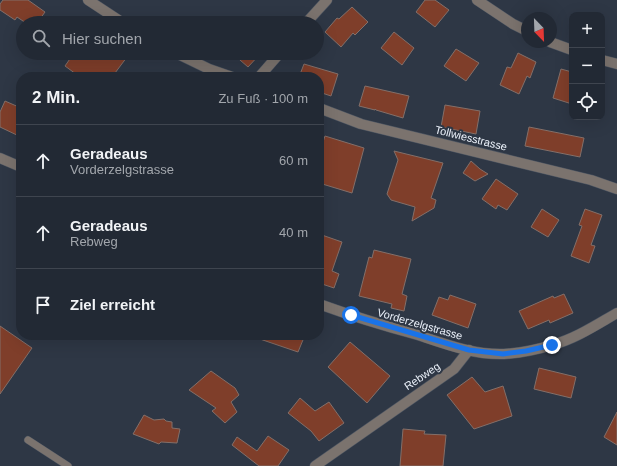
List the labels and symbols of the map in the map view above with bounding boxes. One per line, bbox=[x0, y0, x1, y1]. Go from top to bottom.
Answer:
north arrow bbox=[521, 12, 557, 48]
street label: Tollwiesstrasse bbox=[434, 123, 508, 153]
route start bbox=[342, 306, 360, 324]
street label: Vorderzelgstrasse bbox=[376, 306, 464, 342]
route end bbox=[543, 336, 561, 354]
street label: Rebweg bbox=[402, 360, 442, 392]

